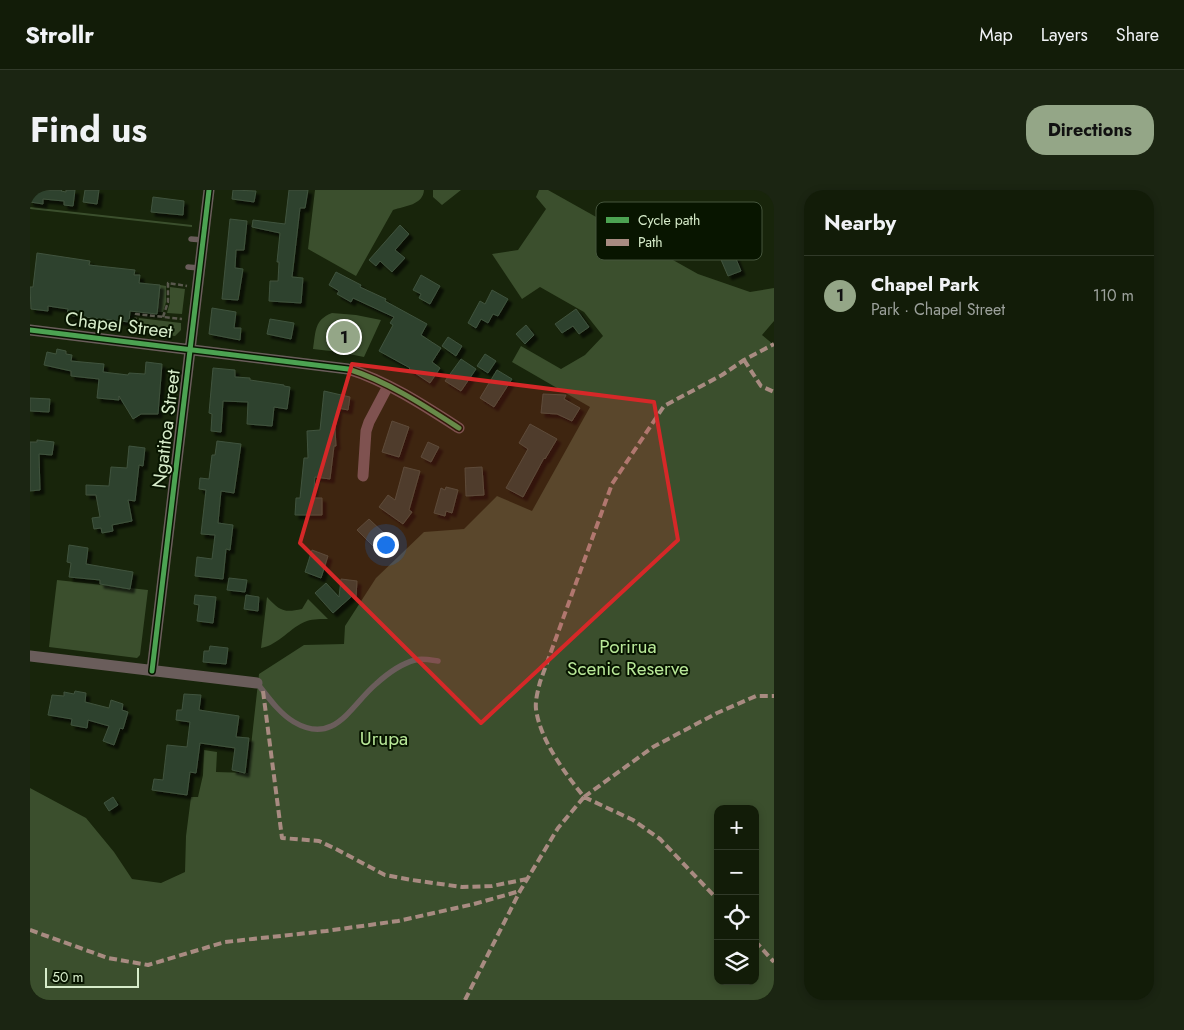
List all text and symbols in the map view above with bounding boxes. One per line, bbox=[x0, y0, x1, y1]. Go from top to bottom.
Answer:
text: Strollr bbox=[25, 17, 94, 52]
text: Map bbox=[979, 22, 1013, 48]
text: Layers bbox=[1041, 22, 1088, 48]
text: Share bbox=[1116, 22, 1159, 48]
text: Find us bbox=[30, 105, 147, 155]
button: Directions bbox=[1026, 105, 1154, 155]
legend bbox=[596, 202, 762, 260]
text: Nearby bbox=[824, 208, 896, 238]
text: Cycle path bbox=[638, 210, 700, 230]
text: Path bbox=[638, 232, 663, 252]
text: Chapel Park bbox=[871, 271, 979, 298]
text: 1 bbox=[836, 284, 844, 307]
text: 110 m bbox=[1093, 284, 1134, 307]
text: Park · Chapel Street bbox=[871, 298, 1005, 321]
street label: Chapel Street bbox=[64, 305, 175, 345]
pin: 1 bbox=[328, 318, 360, 356]
street label: Ngatitoa Street bbox=[145, 368, 187, 490]
your location bbox=[373, 532, 399, 558]
park label: Porirua Scenic Reserve bbox=[567, 633, 689, 682]
park label: Urupa bbox=[360, 725, 408, 752]
map controls bbox=[714, 805, 759, 985]
button: + bbox=[714, 805, 759, 850]
button: − bbox=[714, 850, 759, 895]
button: locate bbox=[714, 895, 759, 940]
button: layers bbox=[714, 940, 759, 985]
scale bar bbox=[45, 965, 139, 988]
text: 50 m bbox=[52, 967, 83, 987]

